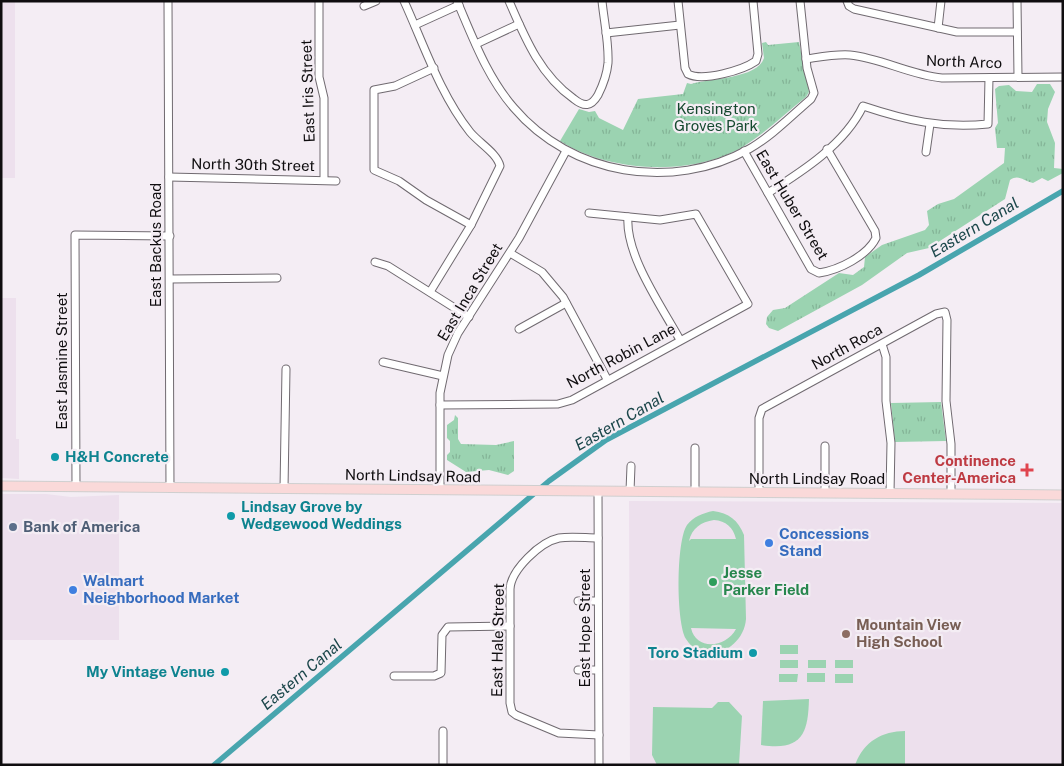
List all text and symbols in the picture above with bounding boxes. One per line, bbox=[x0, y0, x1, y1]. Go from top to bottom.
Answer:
street label: East Iris Street bbox=[297, 39, 318, 143]
street label: North Arco bbox=[926, 52, 1003, 71]
park label: Kensington Groves Park bbox=[674, 100, 758, 134]
street label: East Huber Street bbox=[753, 147, 832, 263]
street label: North 30th Street bbox=[191, 155, 315, 174]
street label: East Backus Road bbox=[147, 183, 164, 307]
water label: Eastern Canal bbox=[926, 194, 1022, 261]
street label: East Inca Street bbox=[434, 240, 506, 344]
street label: East Jasmine Street bbox=[53, 292, 70, 430]
street label: North Robin Lane bbox=[563, 320, 678, 391]
street label: North Roca bbox=[808, 320, 885, 373]
water label: Eastern Canal bbox=[571, 388, 667, 455]
place label: H&H Concrete bbox=[65, 448, 169, 465]
marker: H&H Concrete bbox=[49, 451, 61, 463]
place label: Continence Center-America bbox=[902, 452, 1016, 486]
marker: Continence Center-America bbox=[1020, 463, 1034, 477]
street label: North Lindsay Road bbox=[345, 466, 481, 485]
street label: North Lindsay Road bbox=[749, 470, 885, 487]
place label: Lindsay Grove by Wedgewood Weddings bbox=[241, 498, 402, 532]
marker: Lindsay Grove by Wedgewood Weddings bbox=[225, 510, 237, 522]
place label: Bank of America bbox=[23, 518, 140, 535]
marker: Bank of America bbox=[7, 521, 19, 533]
place label: Concessions Stand bbox=[779, 525, 869, 559]
marker: Concessions Stand bbox=[763, 537, 775, 549]
place label: Jesse Parker Field bbox=[723, 564, 809, 598]
street label: East Hope Street bbox=[576, 568, 593, 688]
place label: Walmart Neighborhood Market bbox=[83, 572, 239, 606]
marker: Jesse Parker Field bbox=[707, 576, 719, 588]
street label: East Hale Street bbox=[488, 583, 507, 697]
marker: Walmart Neighborhood Market bbox=[67, 584, 79, 596]
place label: Mountain View High School bbox=[856, 616, 962, 650]
marker: Mountain View High School bbox=[840, 628, 852, 640]
water label: Eastern Canal bbox=[257, 635, 346, 714]
place label: Toro Stadium bbox=[648, 644, 743, 661]
marker: Toro Stadium bbox=[747, 647, 759, 659]
place label: My Vintage Venue bbox=[86, 663, 215, 680]
marker: My Vintage Venue bbox=[219, 666, 231, 678]

